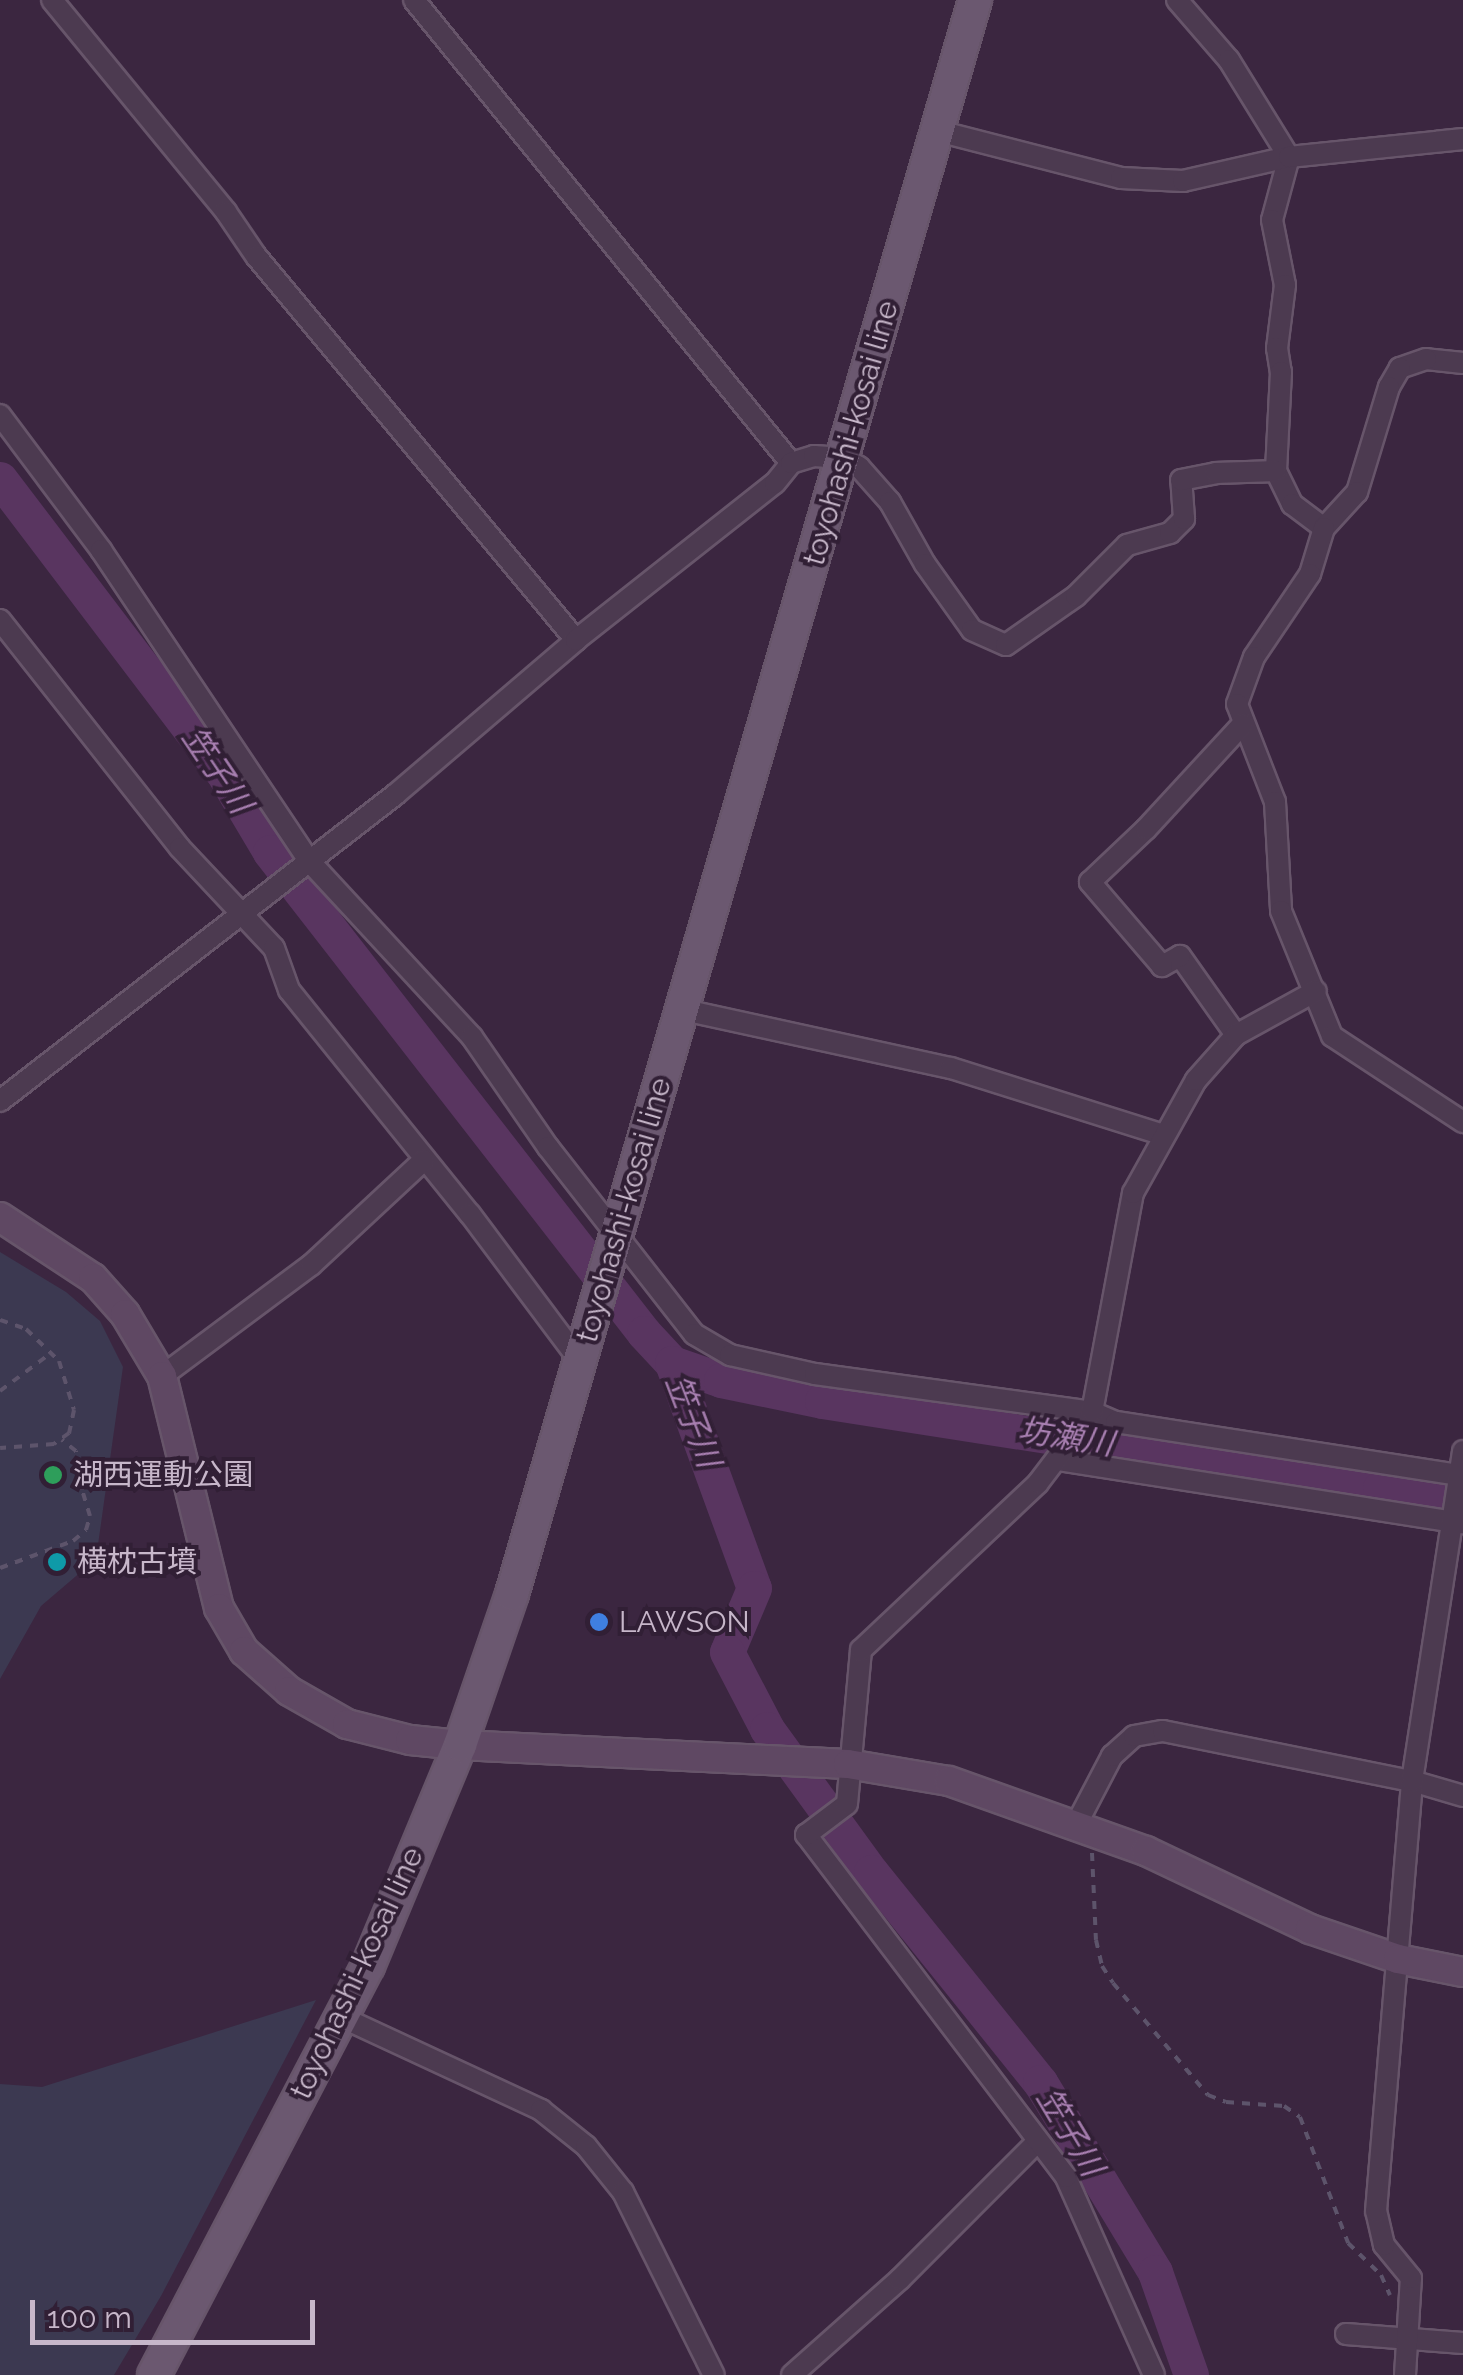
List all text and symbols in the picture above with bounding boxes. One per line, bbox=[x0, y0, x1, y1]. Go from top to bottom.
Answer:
street label: toyohashi-kosai line bbox=[796, 297, 906, 569]
water label: 笠子川 bbox=[174, 719, 260, 821]
street label: toyohashi-kosai line bbox=[569, 1074, 679, 1346]
water label: 笠子川 bbox=[658, 1369, 728, 1473]
water label: 坊瀬川 bbox=[1016, 1411, 1116, 1463]
place label: 湖西運動公園 bbox=[73, 1457, 253, 1493]
marker: 湖西運動公園 bbox=[42, 1464, 64, 1486]
place label: 横枕古墳 bbox=[77, 1544, 197, 1580]
marker: 横枕古墳 bbox=[46, 1551, 68, 1573]
place label: LAWSON bbox=[619, 1604, 750, 1640]
marker: LAWSON bbox=[588, 1611, 610, 1633]
street label: toyohashi-kosai line bbox=[283, 1841, 431, 2105]
water label: 笠子川 bbox=[1029, 2081, 1111, 2183]
scale bar bbox=[35, 2280, 320, 2342]
text: 100 m bbox=[47, 2300, 132, 2335]

